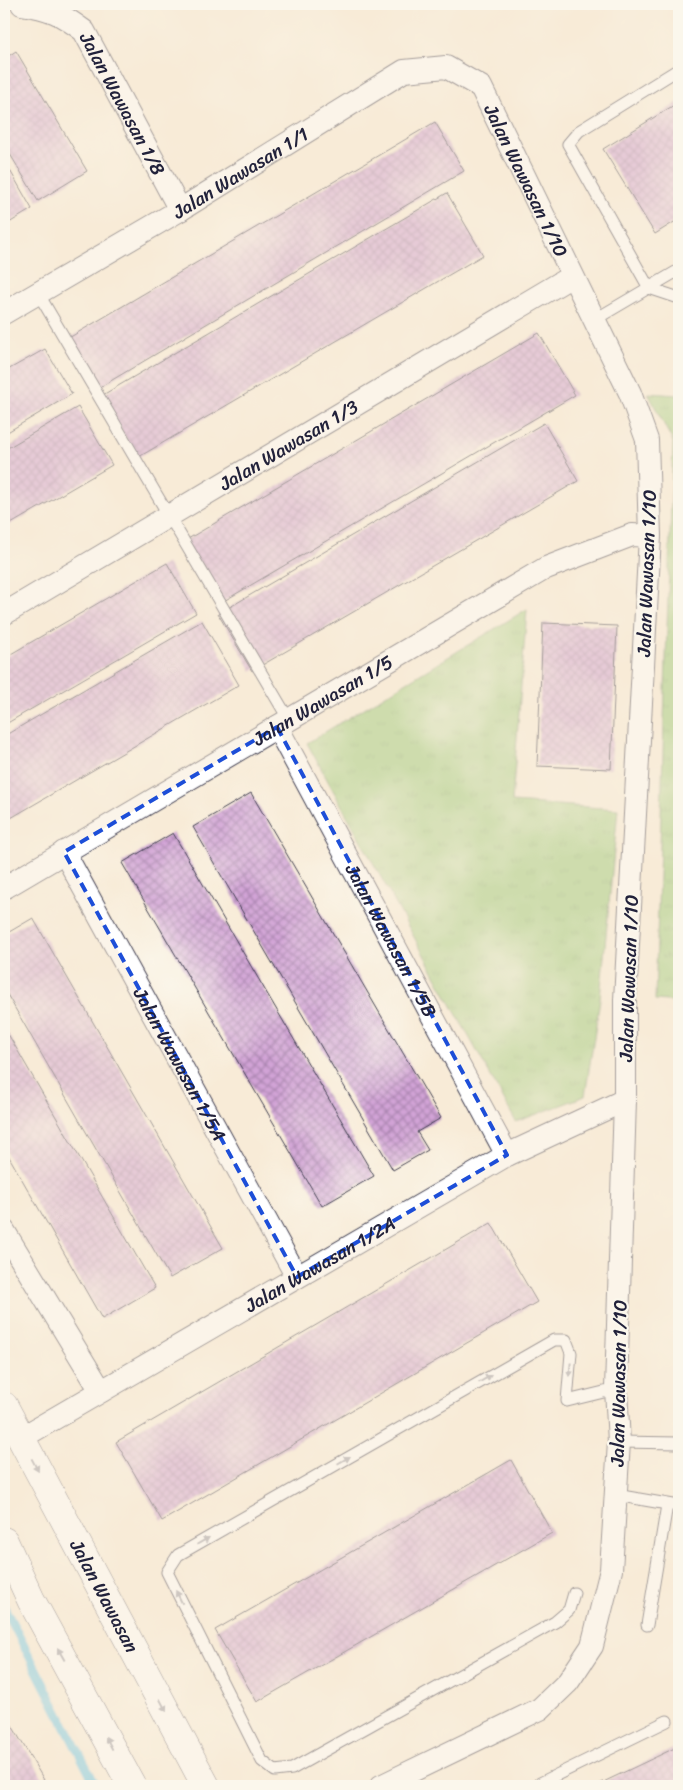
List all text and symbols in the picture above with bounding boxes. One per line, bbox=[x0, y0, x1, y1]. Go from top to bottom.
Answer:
street label: Jalan Wawasan 1/8 bbox=[70, 25, 175, 182]
street label: Jalan Wawasan 1/10 bbox=[474, 97, 577, 263]
street label: Jalan Wawasan 1/1 bbox=[165, 118, 315, 228]
street label: Jalan Wawasan 1/3 bbox=[212, 390, 365, 500]
street label: Jalan Wawasan 1/10 bbox=[627, 489, 666, 658]
street label: Jalan Wawasan 1/5 bbox=[245, 646, 400, 755]
street label: Jalan Wawasan 1/5B bbox=[336, 857, 446, 1023]
street label: Jalan Wawasan 1/10 bbox=[609, 894, 648, 1063]
street label: Jalan Wawasan 1/5A bbox=[124, 981, 235, 1147]
street label: Jalan Wawasan 1/2A bbox=[237, 1207, 402, 1322]
street label: Jalan Wawasan 1/10 bbox=[601, 1299, 636, 1468]
one-way arrow bbox=[566, 1363, 574, 1379]
one-way arrow bbox=[478, 1375, 491, 1384]
one-way arrow bbox=[336, 1456, 351, 1464]
one-way arrow bbox=[31, 1458, 39, 1472]
street label: Jalan Wawasan bbox=[60, 1533, 148, 1659]
one-way arrow bbox=[195, 1537, 210, 1545]
one-way arrow bbox=[175, 1589, 183, 1604]
one-way arrow bbox=[56, 1647, 65, 1661]
one-way arrow bbox=[158, 1698, 167, 1712]
one-way arrow bbox=[105, 1736, 113, 1751]

